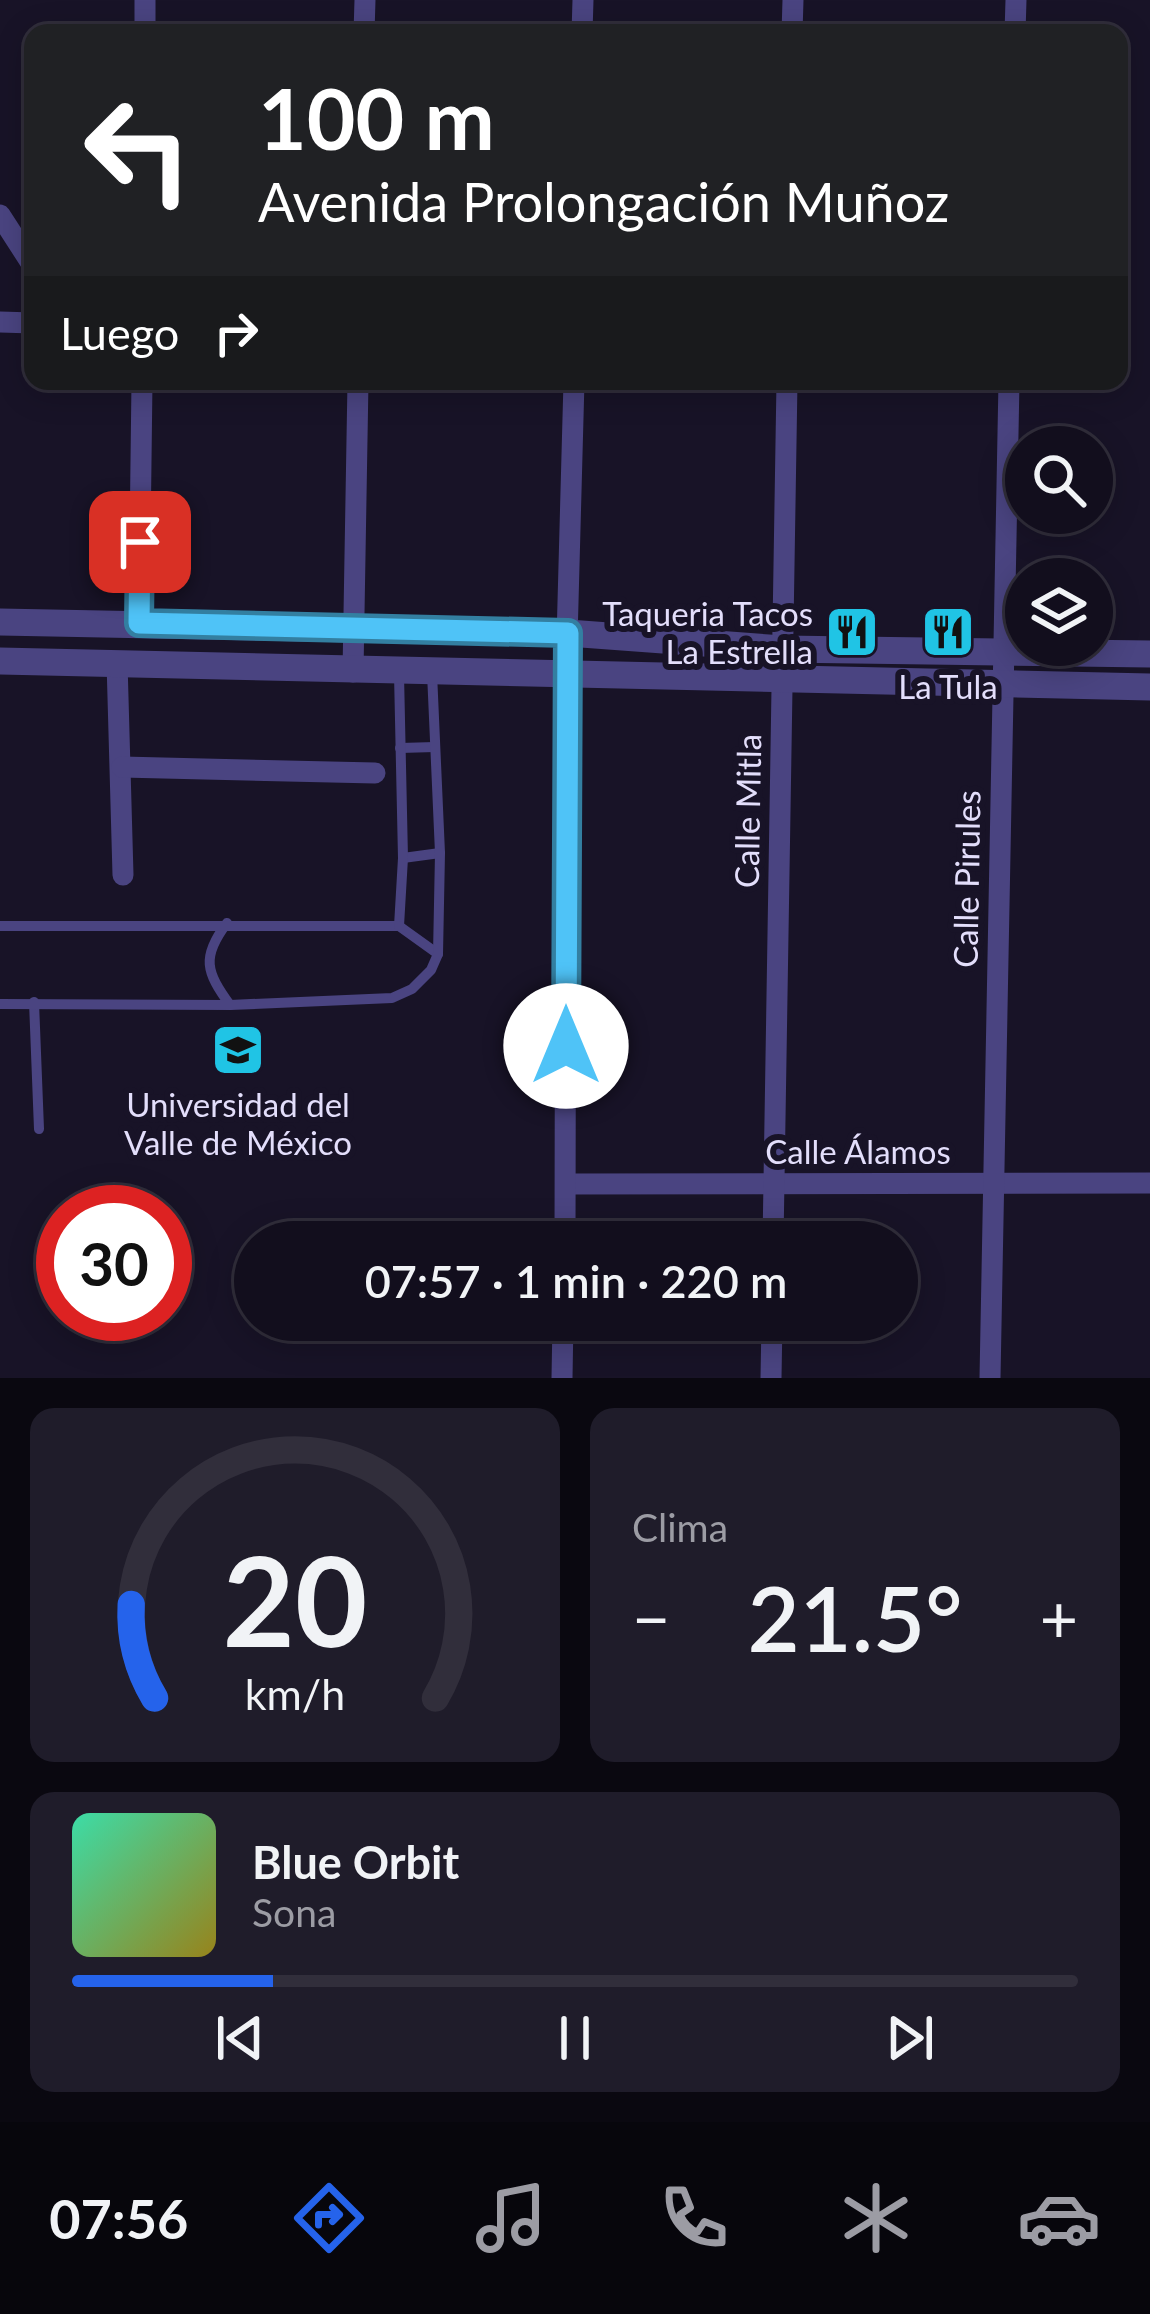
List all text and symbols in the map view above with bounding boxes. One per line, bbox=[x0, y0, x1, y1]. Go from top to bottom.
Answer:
text: 100 m bbox=[258, 67, 495, 168]
icon: left bbox=[60, 72, 216, 228]
text: Avenida Prolongación Muñoz bbox=[258, 169, 949, 234]
icon: right bbox=[203, 300, 269, 366]
text: Luego bbox=[60, 306, 179, 360]
map controls bbox=[1005, 426, 1113, 666]
button: search bbox=[1005, 426, 1113, 534]
pin bbox=[89, 491, 191, 593]
icon: arrive bbox=[107, 509, 173, 575]
button: layers bbox=[1005, 558, 1113, 666]
place label: Taqueria Tacos La Estrella bbox=[602, 593, 813, 671]
restaurant icon: Taqueria Tacos La Estrella bbox=[824, 604, 880, 660]
restaurant icon: La Tula bbox=[920, 604, 976, 660]
place label: La Tula bbox=[898, 666, 998, 706]
street label: Calle Mitla bbox=[726, 734, 768, 888]
street label: Calle Pirules bbox=[944, 790, 988, 968]
position arrow bbox=[503, 983, 629, 1109]
school or university icon: Universidad del Valle de México bbox=[210, 1022, 266, 1078]
place label: Universidad del Valle de México bbox=[124, 1084, 352, 1162]
street label: Calle Álamos bbox=[765, 1131, 951, 1171]
speed limit sign: 30 bbox=[36, 1185, 192, 1341]
text: 07:57 · 1 min · 220 m bbox=[365, 1254, 787, 1308]
text: Clima bbox=[632, 1504, 728, 1550]
text: 20 bbox=[223, 1524, 367, 1674]
text: 21.5° bbox=[747, 1563, 963, 1671]
text: − bbox=[632, 1578, 670, 1657]
text: + bbox=[1040, 1578, 1078, 1657]
text: km/h bbox=[245, 1668, 345, 1719]
text: Blue Orbit bbox=[252, 1835, 459, 1889]
text: Sona bbox=[252, 1889, 336, 1935]
icon: previous bbox=[207, 2005, 273, 2071]
icon: pause bbox=[542, 2005, 608, 2071]
icon: next bbox=[877, 2005, 943, 2071]
icon: directions bbox=[287, 2176, 371, 2260]
icon: music bbox=[469, 2176, 553, 2260]
icon: phone bbox=[652, 2176, 736, 2260]
icon: climate bbox=[834, 2176, 918, 2260]
icon: car bbox=[1017, 2176, 1101, 2260]
text: 07:56 bbox=[49, 2186, 188, 2251]

